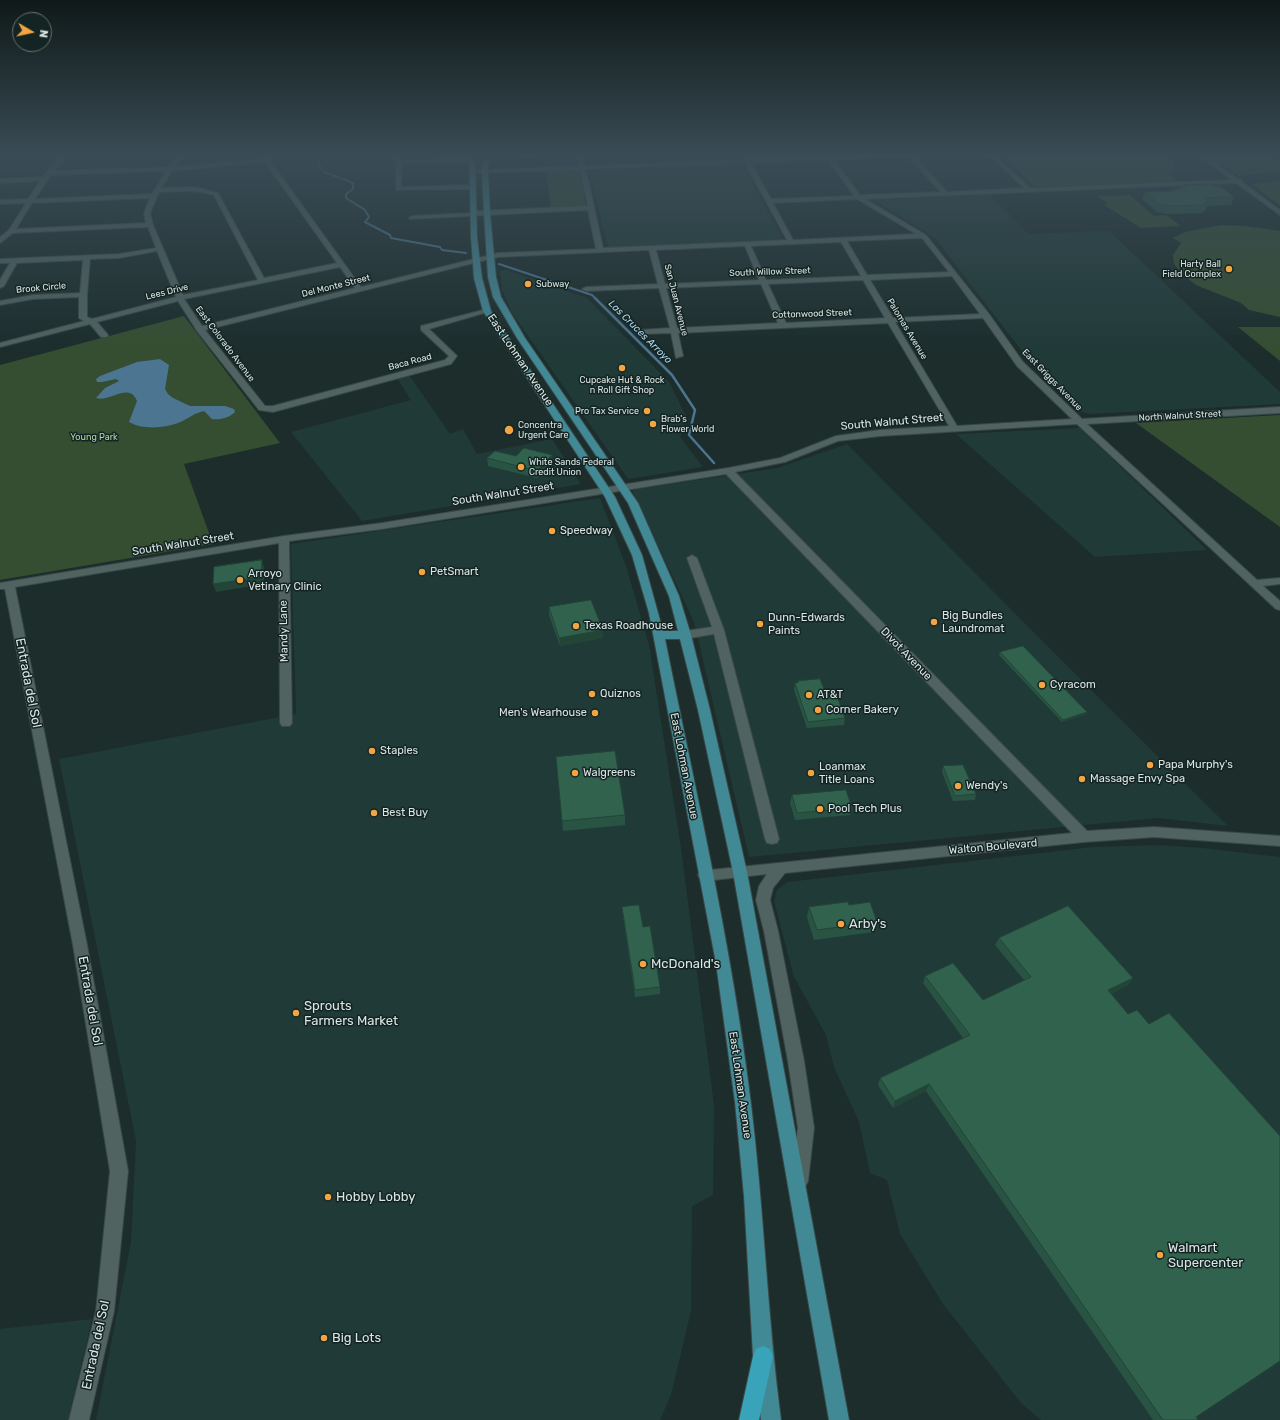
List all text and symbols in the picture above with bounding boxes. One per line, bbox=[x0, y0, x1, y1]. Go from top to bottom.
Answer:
north arrow bbox=[12, 12, 52, 52]
text: N bbox=[36, 29, 50, 39]
place label: Harty Ball Field Complex bbox=[1162, 259, 1221, 280]
street label: San Juan Avenue bbox=[662, 263, 690, 337]
marker: Harty Ball Field Complex bbox=[1224, 264, 1234, 274]
street label: South Willow Street bbox=[729, 265, 811, 279]
street label: Del Monte Street bbox=[301, 272, 371, 300]
marker: Subway bbox=[523, 279, 533, 289]
place label: Subway bbox=[536, 279, 569, 289]
street label: Brook Circle bbox=[16, 280, 66, 296]
street label: Lees Drive bbox=[145, 281, 189, 303]
street label: Palomas Avenue bbox=[885, 297, 929, 361]
water label: Las Cruces Arroyo bbox=[606, 298, 674, 366]
street label: East Colorado Avenue bbox=[193, 304, 257, 384]
street label: Cottonwood Street bbox=[772, 307, 852, 321]
street label: East Lohman Avenue bbox=[484, 311, 556, 409]
street label: East Griggs Avenue bbox=[1020, 347, 1084, 413]
street label: Baca Road bbox=[387, 351, 433, 373]
marker: Cupcake Hut & Rock n Roll Gift Shop bbox=[617, 363, 627, 373]
place label: Cupcake Hut & Rock n Roll Gift Shop bbox=[579, 375, 665, 396]
place label: Pro Tax Service bbox=[575, 406, 639, 416]
marker: Pro Tax Service bbox=[642, 406, 652, 416]
street label: North Walnut Street bbox=[1138, 408, 1222, 424]
street label: South Walnut Street bbox=[840, 411, 944, 433]
place label: Brab's Flower World bbox=[661, 414, 714, 435]
marker: Brab's Flower World bbox=[648, 419, 658, 429]
place label: Concentra Urgent Care bbox=[518, 420, 568, 441]
marker: Concentra Urgent Care bbox=[503, 424, 515, 436]
park label: Young Park bbox=[70, 432, 118, 442]
place label: White Sands Federal Credit Union bbox=[529, 457, 614, 478]
marker: White Sands Federal Credit Union bbox=[516, 462, 526, 472]
street label: South Walnut Street bbox=[451, 479, 555, 509]
place label: Speedway bbox=[560, 524, 613, 538]
marker: Speedway bbox=[547, 526, 557, 536]
street label: South Walnut Street bbox=[131, 529, 235, 559]
place label: PetSmart bbox=[430, 565, 479, 579]
place label: Arroyo Vetinary Clinic bbox=[248, 567, 321, 593]
marker: PetSmart bbox=[417, 567, 427, 577]
marker: Arroyo Vetinary Clinic bbox=[235, 575, 245, 585]
street label: Mandy Lane bbox=[277, 600, 291, 662]
place label: Big Bundles Laundromat bbox=[942, 609, 1005, 635]
place label: Dunn-Edwards Paints bbox=[768, 611, 845, 637]
marker: Big Bundles Laundromat bbox=[929, 617, 939, 627]
place label: Texas Roadhouse bbox=[584, 619, 673, 633]
marker: Dunn-Edwards Paints bbox=[755, 619, 765, 629]
marker: Texas Roadhouse bbox=[571, 621, 581, 631]
street label: Divot Avenue bbox=[878, 625, 934, 683]
street label: Entrada del Sol bbox=[12, 637, 44, 729]
place label: Cyracom bbox=[1050, 678, 1096, 692]
marker: Cyracom bbox=[1037, 680, 1047, 690]
place label: Quiznos bbox=[600, 687, 641, 701]
place label: AT&T bbox=[817, 688, 843, 702]
marker: Quiznos bbox=[587, 689, 597, 699]
marker: AT&T bbox=[804, 690, 814, 700]
place label: Corner Bakery bbox=[826, 703, 899, 717]
marker: Corner Bakery bbox=[813, 705, 823, 715]
place label: Men's Wearhouse bbox=[499, 706, 587, 720]
marker: Men's Wearhouse bbox=[590, 708, 600, 718]
street label: East Lohman Avenue bbox=[667, 712, 701, 820]
place label: Staples bbox=[380, 744, 418, 758]
marker: Staples bbox=[367, 746, 377, 756]
place label: Papa Murphy's bbox=[1158, 758, 1233, 772]
place label: Loanmax Title Loans bbox=[819, 760, 875, 786]
marker: Papa Murphy's bbox=[1145, 760, 1155, 770]
place label: Walgreens bbox=[583, 766, 636, 780]
marker: Walgreens bbox=[570, 768, 580, 778]
marker: Loanmax Title Loans bbox=[806, 768, 816, 778]
place label: Massage Envy Spa bbox=[1090, 772, 1185, 786]
marker: Massage Envy Spa bbox=[1077, 774, 1087, 784]
place label: Wendy's bbox=[966, 779, 1008, 793]
marker: Wendy's bbox=[953, 781, 963, 791]
place label: Pool Tech Plus bbox=[828, 802, 902, 816]
marker: Pool Tech Plus bbox=[815, 804, 825, 814]
place label: Best Buy bbox=[382, 806, 428, 820]
marker: Best Buy bbox=[369, 808, 379, 818]
street label: Walton Boulevard bbox=[948, 837, 1038, 857]
place label: Arby's bbox=[849, 916, 886, 932]
marker: Arby's bbox=[836, 919, 846, 929]
street label: Entrada del Sol bbox=[74, 955, 106, 1047]
place label: McDonald's bbox=[651, 956, 720, 972]
marker: McDonald's bbox=[638, 959, 648, 969]
place label: Sprouts Farmers Market bbox=[304, 998, 398, 1029]
marker: Sprouts Farmers Market bbox=[291, 1008, 301, 1018]
street label: East Lohman Avenue bbox=[726, 1031, 754, 1139]
place label: Hobby Lobby bbox=[336, 1189, 415, 1205]
marker: Hobby Lobby bbox=[323, 1192, 333, 1202]
place label: Walmart Supercenter bbox=[1168, 1240, 1243, 1271]
marker: Walmart Supercenter bbox=[1155, 1250, 1165, 1260]
street label: Entrada del Sol bbox=[79, 1299, 113, 1391]
place label: Big Lots bbox=[332, 1330, 381, 1346]
marker: Big Lots bbox=[319, 1333, 329, 1343]

